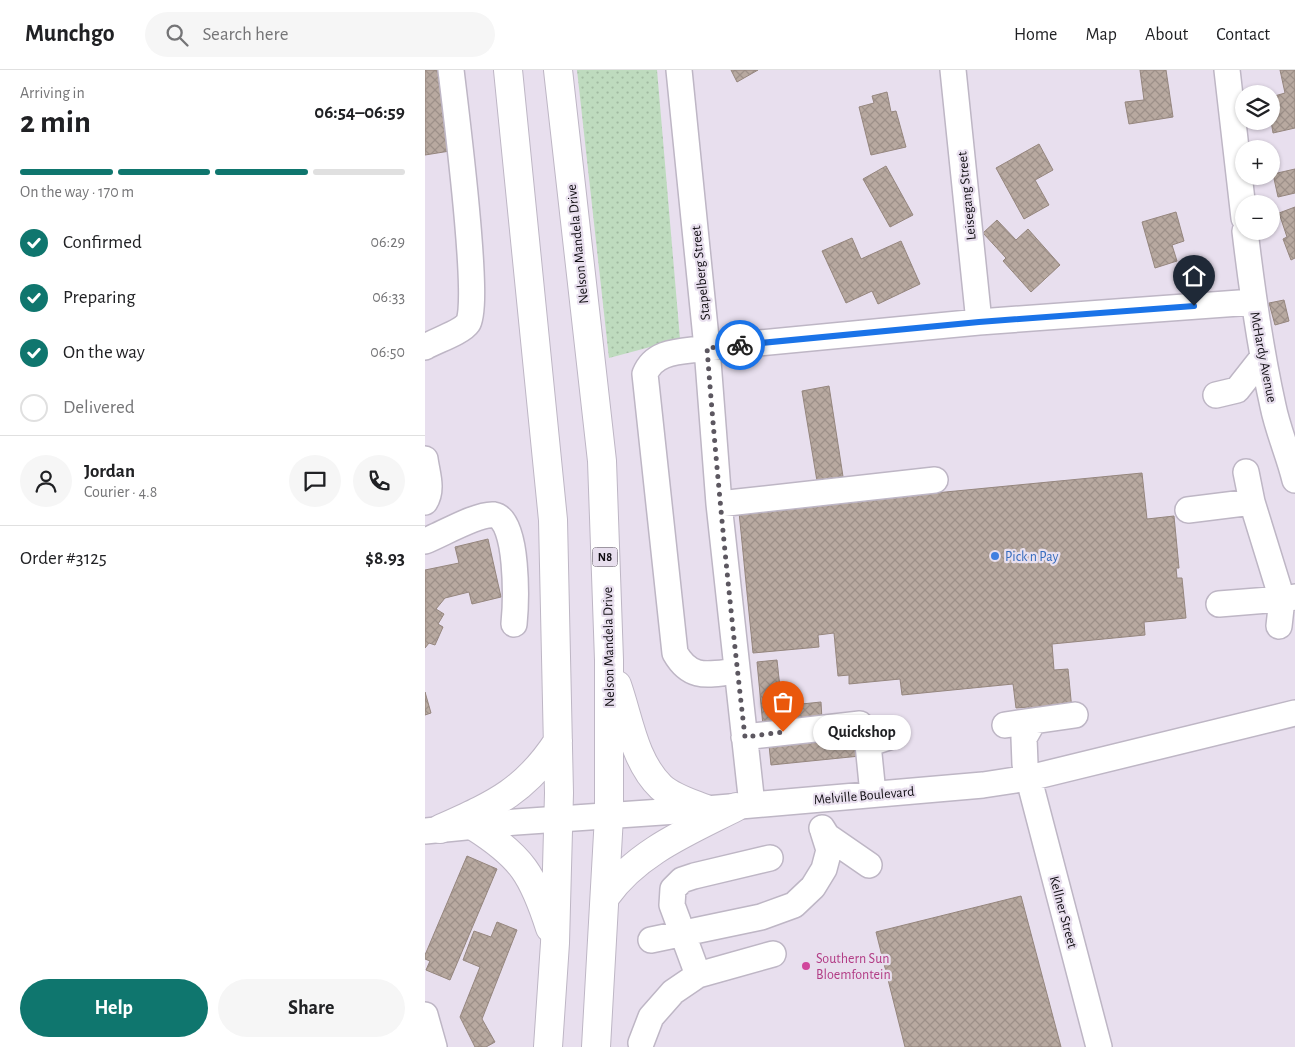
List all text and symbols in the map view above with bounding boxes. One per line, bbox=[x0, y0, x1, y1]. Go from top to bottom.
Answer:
search box bbox=[145, 12, 495, 57]
icon: search bbox=[163, 21, 191, 49]
text: Munchgo bbox=[25, 22, 115, 46]
text: Search here bbox=[203, 25, 288, 44]
text: Home bbox=[1014, 26, 1057, 44]
text: Map bbox=[1085, 26, 1117, 44]
text: About bbox=[1145, 26, 1188, 44]
text: Contact bbox=[1216, 26, 1270, 44]
text: Arriving in bbox=[20, 85, 85, 101]
map controls bbox=[1235, 85, 1280, 240]
button: layers bbox=[1235, 85, 1280, 130]
text: 06:54–06:59 bbox=[314, 103, 405, 122]
text: 2 min bbox=[20, 106, 91, 138]
button: + bbox=[1235, 140, 1280, 185]
street label: Leisegang Street bbox=[955, 150, 979, 241]
street label: Nelson Mandela Drive bbox=[565, 183, 591, 304]
text: On the way · 170 m bbox=[20, 184, 134, 200]
button: − bbox=[1235, 195, 1280, 240]
street label: Stapelberg Street bbox=[689, 224, 713, 321]
icon: check bbox=[20, 229, 48, 257]
text: Confirmed bbox=[63, 233, 142, 252]
text: 06:29 bbox=[371, 234, 405, 250]
pin bbox=[1173, 255, 1215, 306]
icon: home bbox=[1180, 262, 1208, 290]
icon: check bbox=[20, 284, 48, 312]
text: Preparing bbox=[63, 288, 136, 307]
text: 06:33 bbox=[372, 289, 405, 305]
street label: McHardy Avenue bbox=[1247, 311, 1279, 404]
courier bbox=[715, 320, 765, 370]
icon: bike bbox=[726, 331, 754, 359]
icon: check bbox=[20, 339, 48, 367]
text: On the way bbox=[63, 343, 145, 362]
text: 06:50 bbox=[370, 344, 405, 360]
text: Delivered bbox=[63, 398, 135, 417]
button: person bbox=[20, 455, 72, 507]
button: chat bbox=[289, 455, 341, 507]
button: phone bbox=[353, 455, 405, 507]
text: Jordan bbox=[84, 462, 135, 481]
text: Courier · 4.8 bbox=[84, 484, 157, 500]
road number: N8 bbox=[593, 548, 617, 567]
text: Order #3125 bbox=[20, 549, 107, 568]
text: $8.93 bbox=[365, 549, 405, 568]
marker: Pick n Pay bbox=[989, 550, 1001, 562]
place label: Pick n Pay bbox=[1005, 550, 1058, 564]
street label: Nelson Mandela Drive bbox=[601, 587, 617, 707]
pin bbox=[762, 681, 804, 732]
icon: bag bbox=[769, 688, 797, 716]
callout: Quickshop bbox=[813, 714, 911, 750]
text: Quickshop bbox=[828, 724, 896, 740]
street label: Melville Boulevard bbox=[813, 785, 915, 807]
street label: Kellner Street bbox=[1047, 875, 1080, 950]
place label: Southern Sun Bloemfontein bbox=[816, 952, 891, 982]
marker: Southern Sun Bloemfontein bbox=[800, 960, 812, 972]
button: Help bbox=[20, 979, 208, 1037]
button: Share bbox=[218, 979, 405, 1037]

